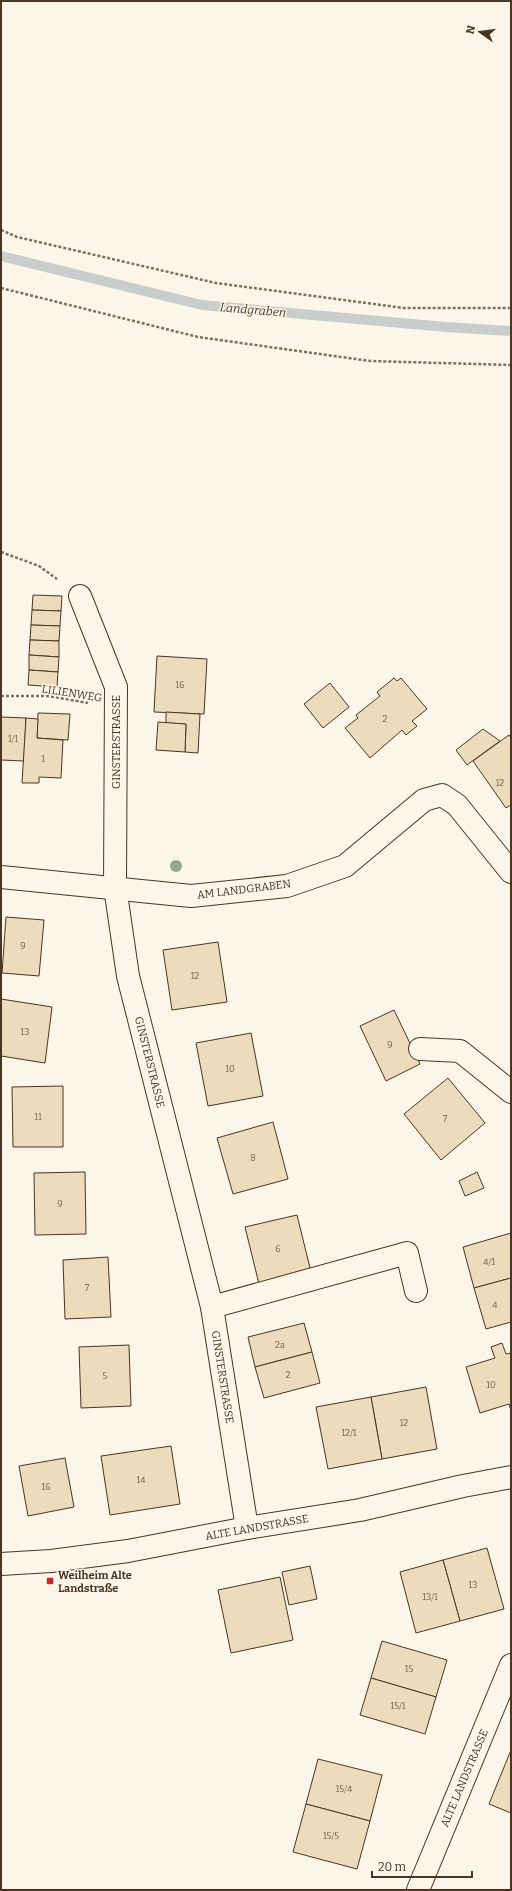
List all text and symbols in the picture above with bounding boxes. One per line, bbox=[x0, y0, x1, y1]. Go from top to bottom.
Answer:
north arrow bbox=[460, 12, 500, 52]
text: N bbox=[463, 24, 478, 35]
water label: Landgraben bbox=[219, 300, 287, 320]
house number: 16 bbox=[176, 680, 184, 690]
street label: LILIENWEG bbox=[41, 682, 103, 705]
street label: GINSTERSTRASSE bbox=[110, 695, 123, 789]
house number: 2 bbox=[383, 714, 388, 724]
house number: 1/1 bbox=[8, 734, 18, 744]
house number: 1 bbox=[41, 754, 45, 764]
house number: 12 bbox=[496, 778, 504, 788]
street label: AM LANDGRABEN bbox=[196, 877, 292, 902]
house number: 9 bbox=[20, 941, 26, 951]
house number: 12 bbox=[191, 971, 199, 981]
street label: GINSTERSTRASSE bbox=[132, 1015, 167, 1109]
house number: 13 bbox=[21, 1027, 29, 1037]
house number: 9 bbox=[387, 1040, 393, 1050]
house number: 10 bbox=[225, 1064, 235, 1074]
house number: 11 bbox=[34, 1112, 42, 1122]
house number: 7 bbox=[443, 1114, 448, 1124]
house number: 8 bbox=[250, 1153, 256, 1163]
house number: 9 bbox=[57, 1199, 63, 1209]
house number: 6 bbox=[275, 1244, 281, 1254]
house number: 4/1 bbox=[483, 1257, 495, 1267]
house number: 7 bbox=[85, 1283, 90, 1293]
house number: 4 bbox=[492, 1300, 498, 1310]
street label: GINSTERSTRASSE bbox=[209, 1330, 236, 1425]
house number: 2a bbox=[275, 1340, 285, 1350]
house number: 2 bbox=[286, 1370, 291, 1380]
house number: 5 bbox=[103, 1371, 108, 1381]
house number: 10 bbox=[486, 1380, 496, 1390]
house number: 12 bbox=[400, 1418, 408, 1428]
house number: 12/1 bbox=[341, 1428, 357, 1438]
house number: 14 bbox=[137, 1475, 146, 1485]
house number: 16 bbox=[42, 1482, 50, 1492]
street label: ALTE LANDSTRASSE bbox=[204, 1512, 310, 1543]
place label: Weilheim Alte Landstraße bbox=[58, 1569, 132, 1595]
marker: Weilheim Alte Landstraße bbox=[45, 1576, 55, 1586]
house number: 13 bbox=[469, 1580, 477, 1590]
house number: 13/1 bbox=[422, 1592, 438, 1602]
house number: 15 bbox=[405, 1664, 413, 1674]
house number: 15/1 bbox=[391, 1701, 406, 1711]
street label: ALTE LANDSTRASSE bbox=[438, 1727, 491, 1829]
house number: 15/4 bbox=[336, 1784, 353, 1794]
house number: 15/5 bbox=[323, 1831, 339, 1841]
scale bar bbox=[372, 1853, 472, 1879]
text: 20 m bbox=[378, 1860, 407, 1874]

